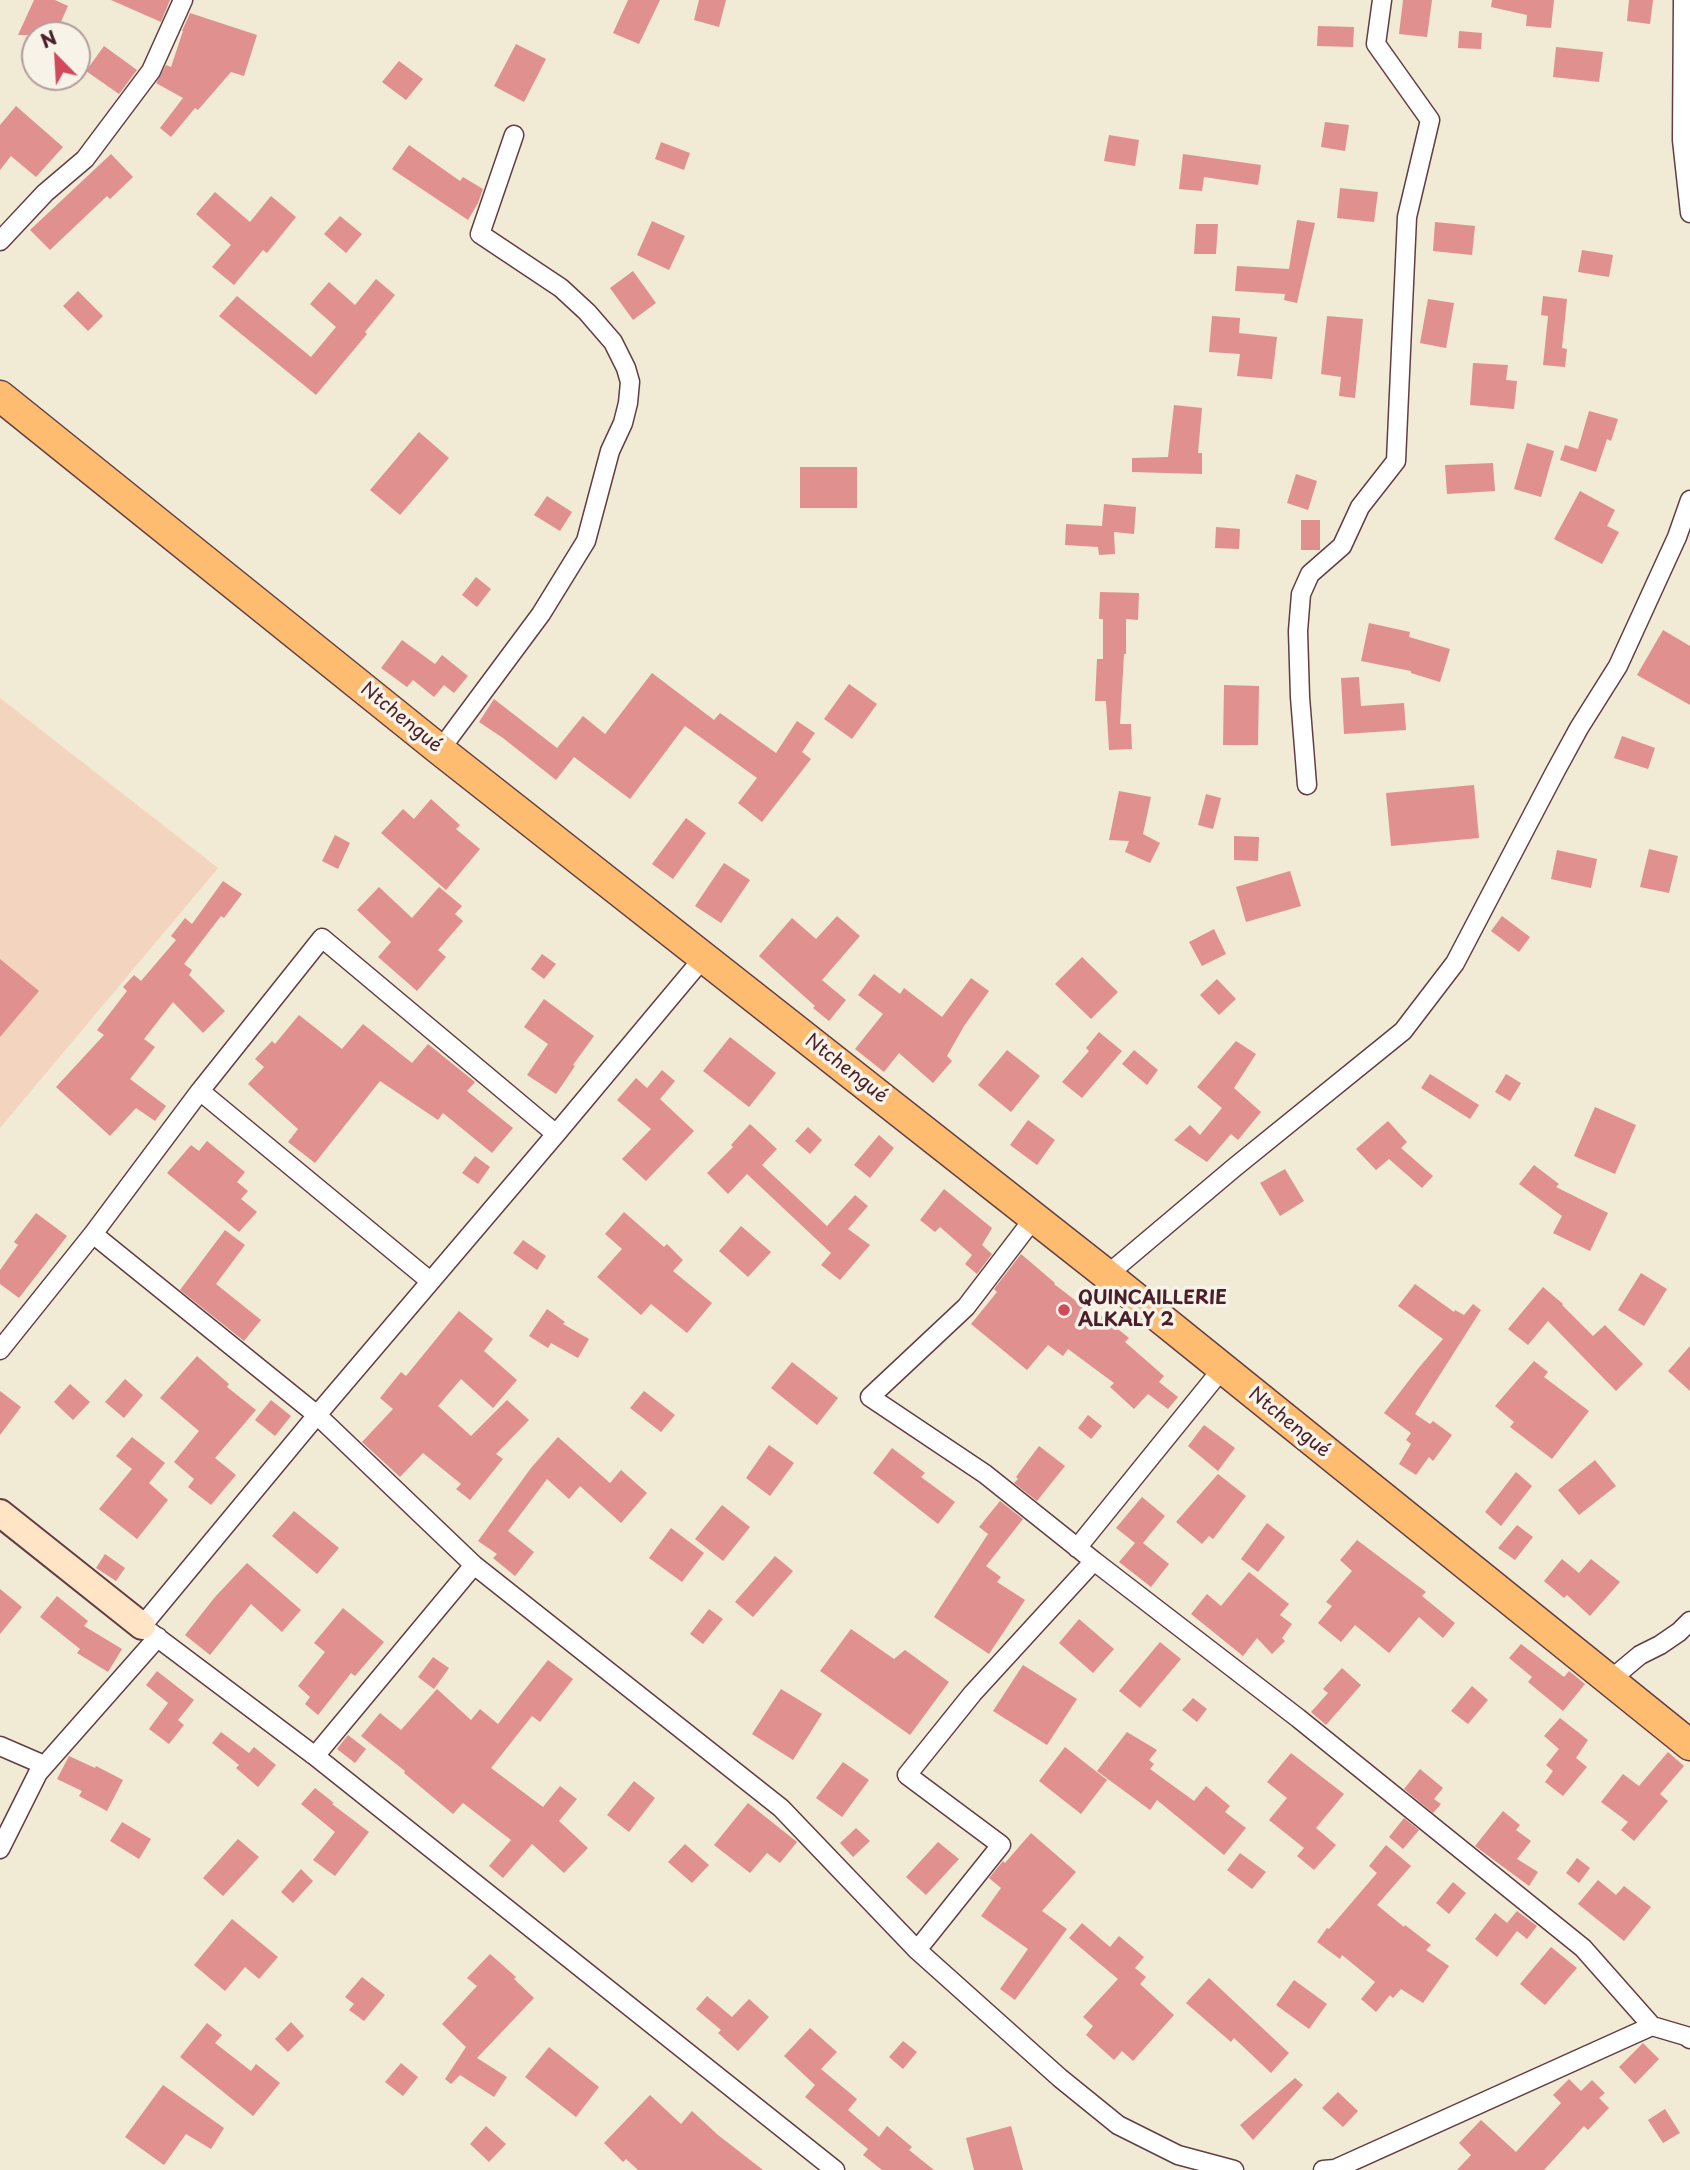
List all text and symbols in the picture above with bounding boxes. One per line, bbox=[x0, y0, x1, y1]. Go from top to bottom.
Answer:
north arrow bbox=[21, 21, 91, 91]
text: N bbox=[36, 23, 61, 54]
street label: Ntchengué bbox=[356, 678, 446, 758]
street label: Ntchengué bbox=[800, 1030, 892, 1108]
place label: QUINCAILLERIE ALKALY 2 bbox=[1078, 1288, 1227, 1332]
marker: QUINCAILLERIE ALKALY 2 bbox=[1056, 1302, 1072, 1318]
street label: Ntchengué bbox=[1244, 1383, 1334, 1463]

